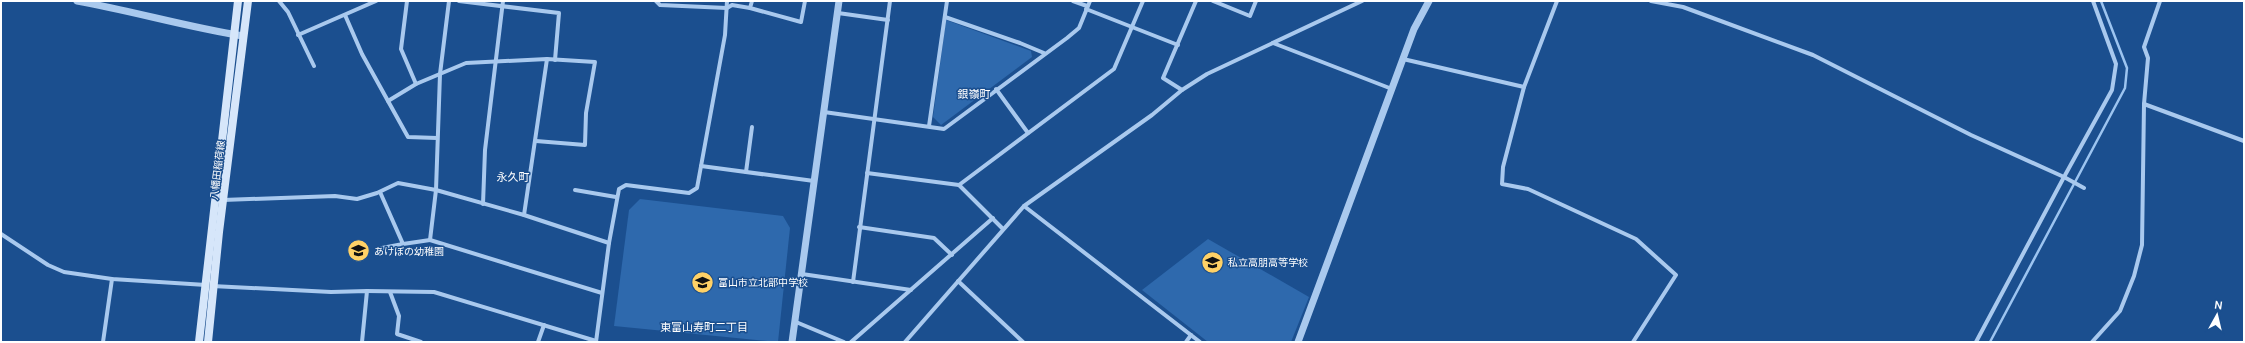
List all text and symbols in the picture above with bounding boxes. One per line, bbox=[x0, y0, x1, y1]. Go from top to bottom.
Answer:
district label: 銀嶺町 bbox=[958, 86, 991, 101]
street label: 八幡田稲荷線 bbox=[206, 139, 228, 201]
district label: 永久町 bbox=[497, 169, 530, 184]
school or university icon: あけぼの幼稚園 bbox=[346, 238, 372, 264]
place label: あけぼの幼稚園 bbox=[374, 244, 444, 258]
school or university icon: 私立高朋高等学校 bbox=[1200, 249, 1226, 275]
place label: 私立高朋高等学校 bbox=[1228, 255, 1308, 269]
school or university icon: 富山市立北部中学校 bbox=[689, 269, 715, 295]
place label: 富山市立北部中学校 bbox=[718, 275, 808, 289]
north arrow bbox=[2197, 295, 2237, 335]
text: N bbox=[2214, 297, 2224, 313]
district label: 東富山寿町二丁目 bbox=[660, 319, 748, 334]

